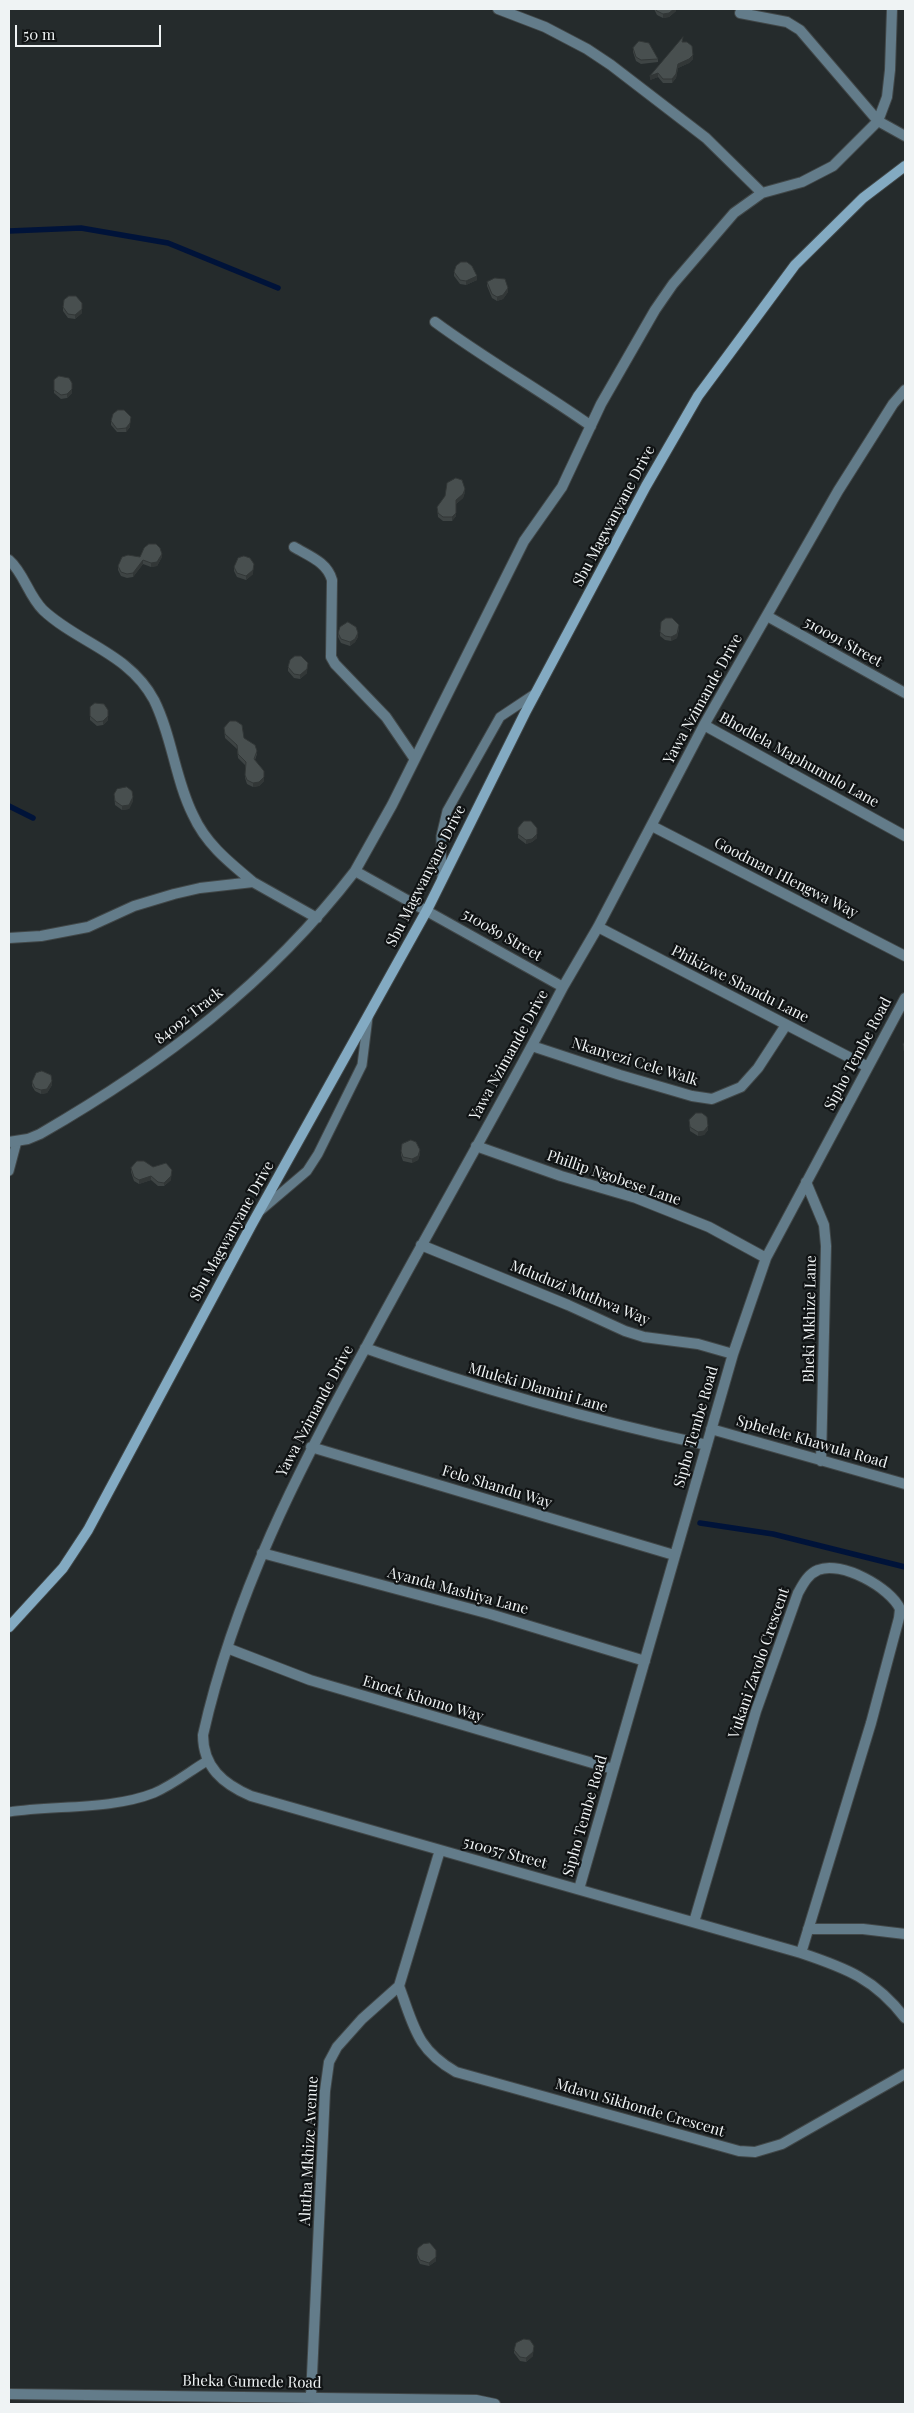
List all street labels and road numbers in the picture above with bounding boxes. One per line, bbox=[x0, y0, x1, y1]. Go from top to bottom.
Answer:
street label: Sbu Magwanyane Drive bbox=[569, 443, 659, 589]
street label: 510091 Street bbox=[801, 613, 885, 671]
street label: Yawa Nzimande Drive bbox=[660, 631, 746, 767]
street label: Bhodlela Maphumulo Lane bbox=[716, 709, 882, 811]
street label: Sbu Magwanyane Drive bbox=[382, 802, 470, 950]
street label: Goodman Hlengwa Way bbox=[711, 834, 861, 922]
street label: 510089 Street bbox=[459, 905, 545, 965]
street label: Phikizwe Shandu Lane bbox=[668, 942, 812, 1026]
street label: 84092 Track bbox=[151, 984, 227, 1048]
street label: Yawa Nzimande Drive bbox=[466, 987, 552, 1123]
street label: Sipho Tembe Road bbox=[821, 994, 895, 1114]
street label: Nkanyezi Cele Walk bbox=[570, 1034, 700, 1090]
street label: Phillip Ngobese Lane bbox=[545, 1147, 683, 1209]
street label: Sbu Magwanyane Drive bbox=[186, 1158, 278, 1304]
street label: Bheki Mkhize Lane bbox=[800, 1255, 820, 1383]
street label: Mduduzi Muthwa Way bbox=[508, 1257, 652, 1329]
street label: Yawa Nzimande Drive bbox=[273, 1342, 357, 1480]
street label: Mluleki Dlamini Lane bbox=[466, 1359, 610, 1417]
street label: Sipho Tembe Road bbox=[670, 1364, 722, 1490]
street label: Sphelele Khawula Road bbox=[734, 1412, 890, 1472]
street label: Felo Shandu Way bbox=[440, 1462, 554, 1512]
street label: Ayanda Mashiya Lane bbox=[386, 1564, 530, 1618]
street label: Vukani Zavolo Crescent bbox=[725, 1585, 793, 1741]
street label: Enock Khomo Way bbox=[360, 1672, 486, 1726]
street label: Sipho Tembe Road bbox=[559, 1753, 611, 1879]
street label: 510057 Street bbox=[461, 1833, 549, 1873]
street label: Mdavu Sikhonde Crescent bbox=[553, 2075, 727, 2141]
street label: Alutha Mkhize Avenue bbox=[296, 2076, 322, 2226]
street label: Bheka Gumede Road bbox=[182, 2372, 322, 2392]

